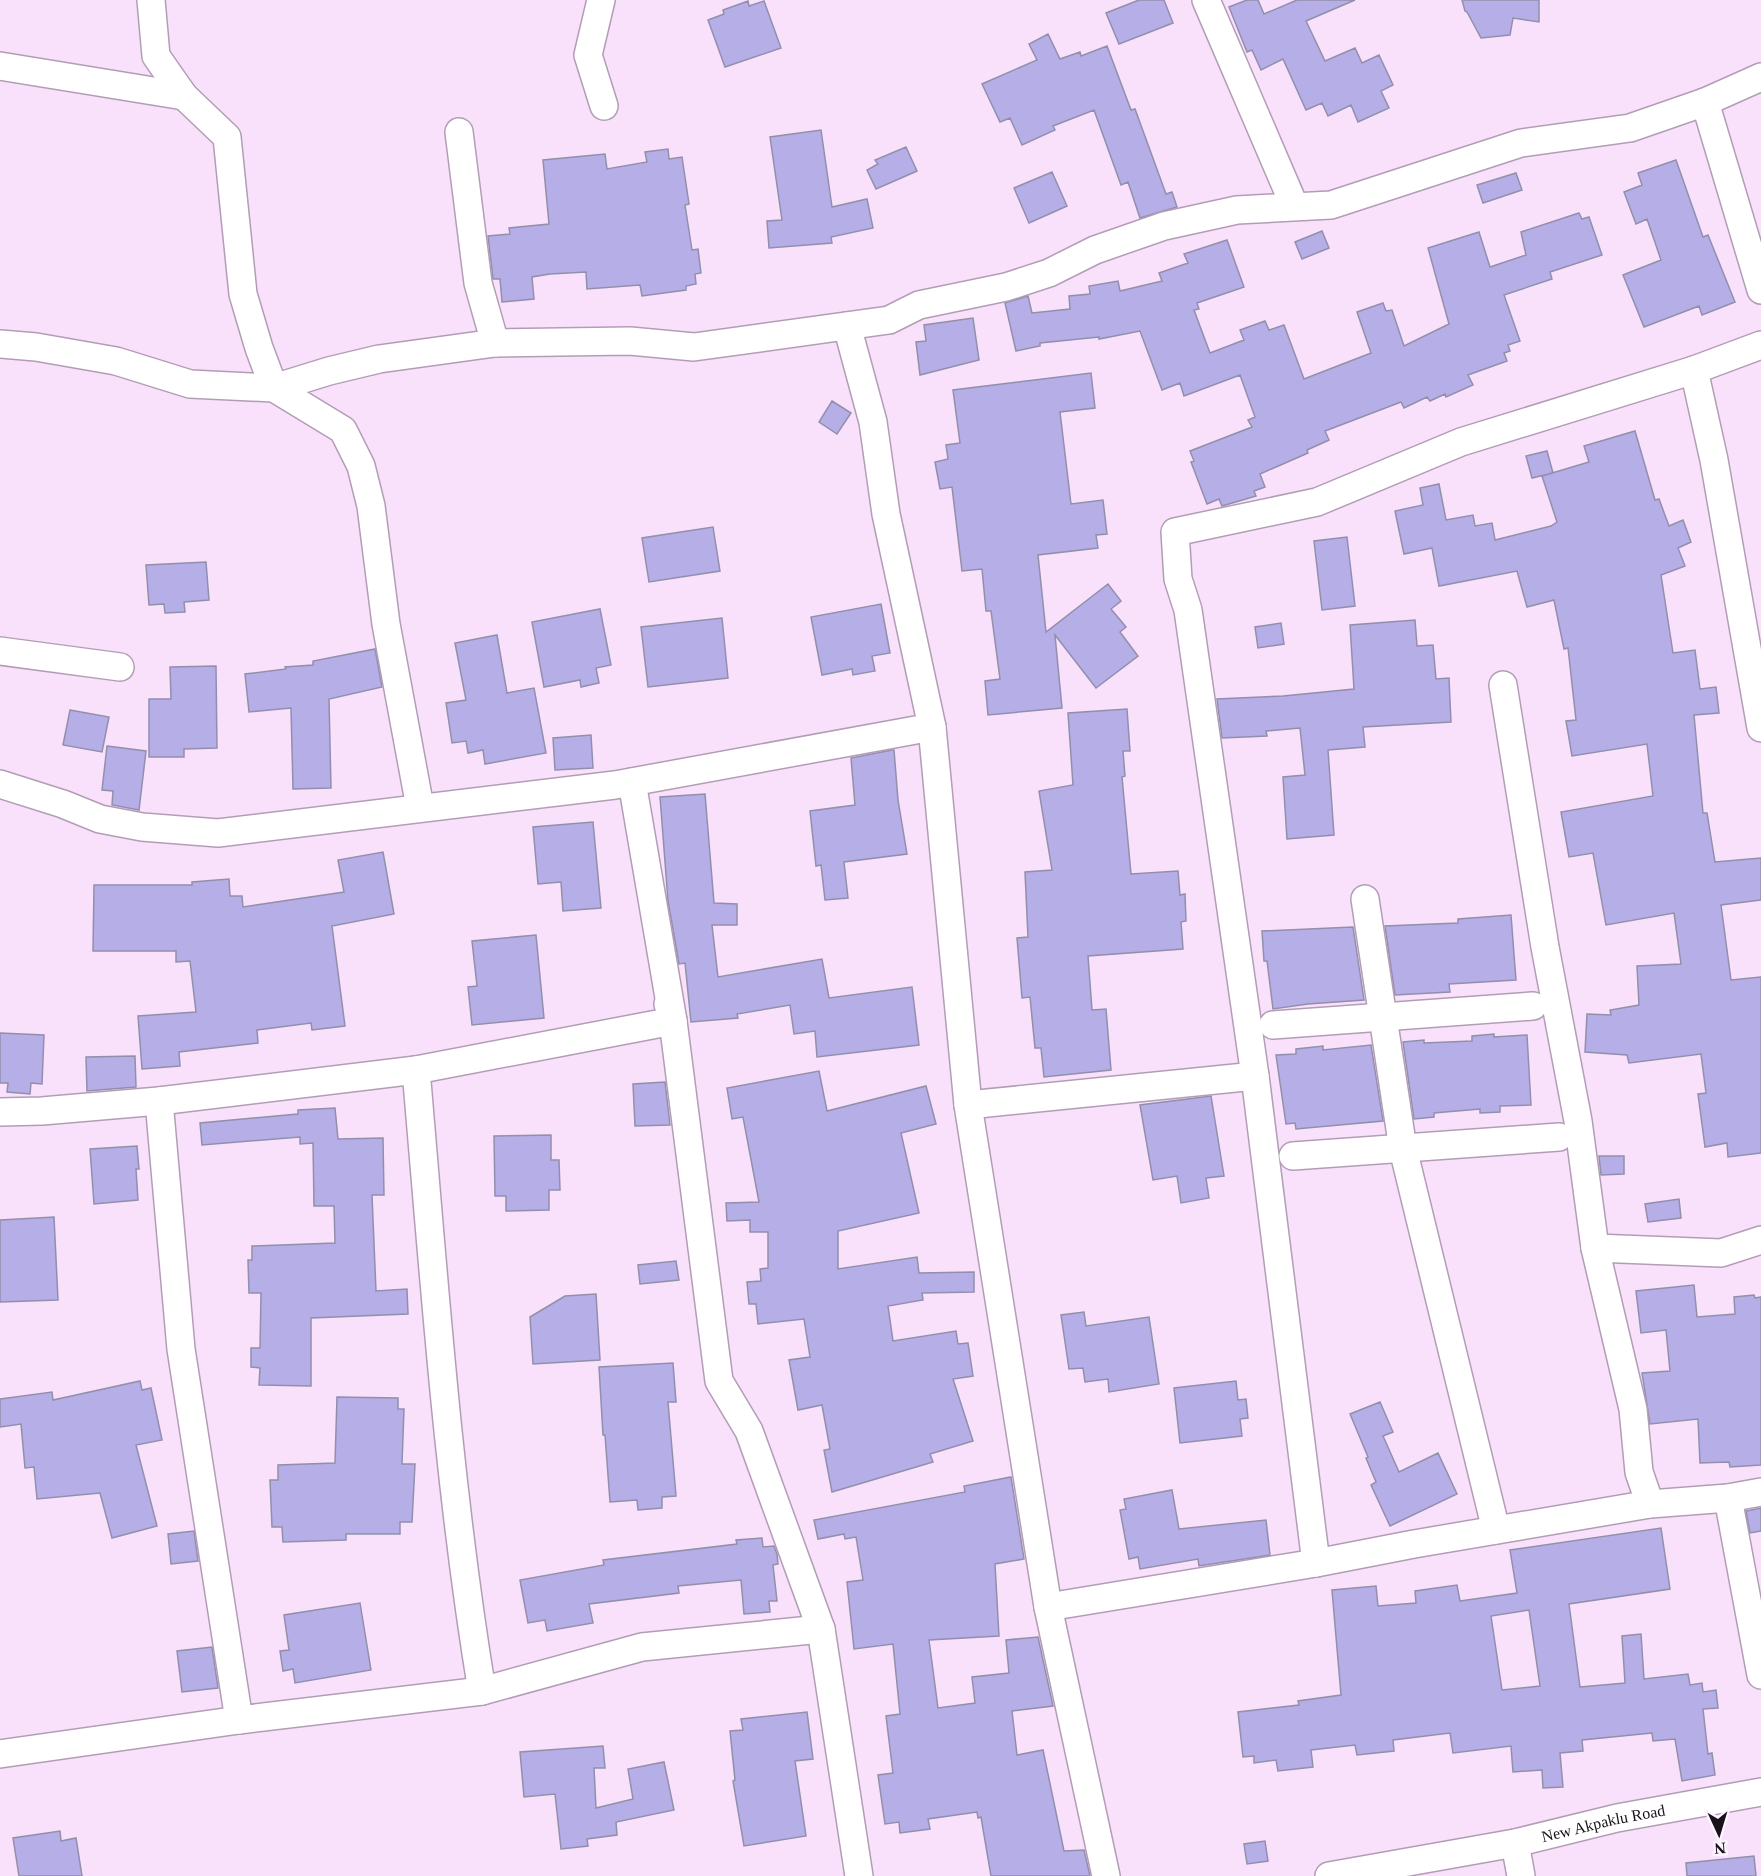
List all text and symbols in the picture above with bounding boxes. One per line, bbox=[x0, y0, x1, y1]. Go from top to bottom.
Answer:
street label: New Akpaklu Road bbox=[1540, 1801, 1666, 1845]
north arrow bbox=[1689, 1804, 1749, 1864]
text: N bbox=[1713, 1840, 1726, 1857]

